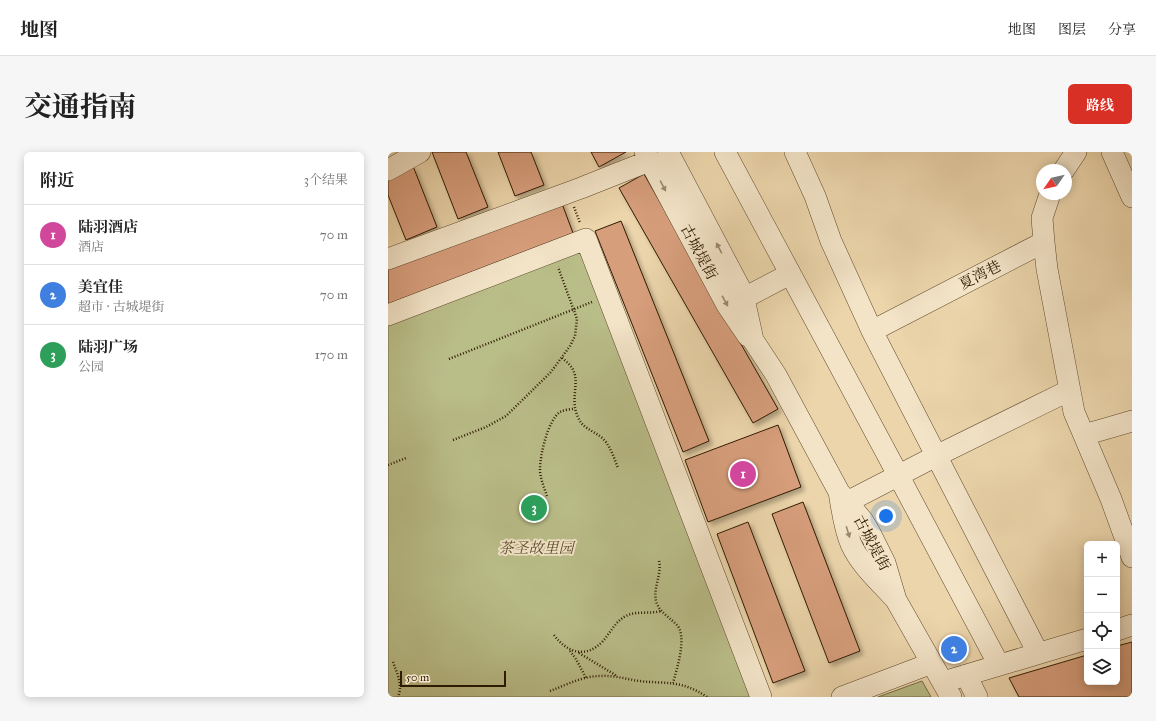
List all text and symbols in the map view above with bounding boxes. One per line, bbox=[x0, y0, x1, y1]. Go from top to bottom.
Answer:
text: 地图 bbox=[20, 18, 58, 41]
text: 地图 bbox=[1008, 21, 1036, 38]
text: 图层 bbox=[1058, 21, 1086, 38]
text: 分享 bbox=[1108, 21, 1136, 38]
button: 路线 bbox=[1068, 84, 1132, 124]
text: 交通指南 bbox=[24, 89, 136, 124]
north arrow bbox=[1036, 164, 1072, 200]
text: 附近 bbox=[40, 170, 74, 191]
text: 3个结果 bbox=[304, 172, 348, 188]
one-way arrow bbox=[660, 180, 667, 192]
text: 陆羽酒店 bbox=[78, 218, 138, 236]
street label: 古城堤街 bbox=[677, 221, 721, 283]
text: 1 bbox=[50, 227, 56, 243]
text: 70 m bbox=[320, 227, 348, 243]
text: 酒店 bbox=[78, 239, 104, 255]
one-way arrow bbox=[715, 242, 722, 254]
street label: 夏湾巷 bbox=[956, 257, 1004, 293]
text: 美宜佳 bbox=[78, 278, 123, 296]
text: 2 bbox=[50, 287, 56, 303]
text: 70 m bbox=[320, 287, 348, 303]
one-way arrow bbox=[721, 295, 728, 307]
text: 超市 · 古城堤街 bbox=[78, 299, 164, 315]
text: 陆羽广场 bbox=[78, 338, 138, 356]
text: 3 bbox=[50, 347, 56, 363]
text: 170 m bbox=[315, 347, 348, 363]
text: 公园 bbox=[78, 359, 104, 375]
pin: 1 bbox=[730, 459, 756, 489]
pin: 3 bbox=[521, 493, 547, 523]
your location bbox=[876, 506, 896, 526]
street label: 古城堤街 bbox=[850, 512, 894, 574]
one-way arrow bbox=[845, 527, 851, 539]
park label: 茶圣故里园 bbox=[498, 539, 575, 557]
map controls bbox=[1084, 541, 1120, 685]
button: + bbox=[1084, 541, 1120, 577]
button: − bbox=[1084, 577, 1120, 613]
button: locate bbox=[1084, 613, 1120, 649]
pin: 2 bbox=[941, 634, 967, 664]
button: layers bbox=[1084, 649, 1120, 685]
scale bar bbox=[400, 669, 506, 688]
text: 50 m bbox=[406, 671, 429, 684]

